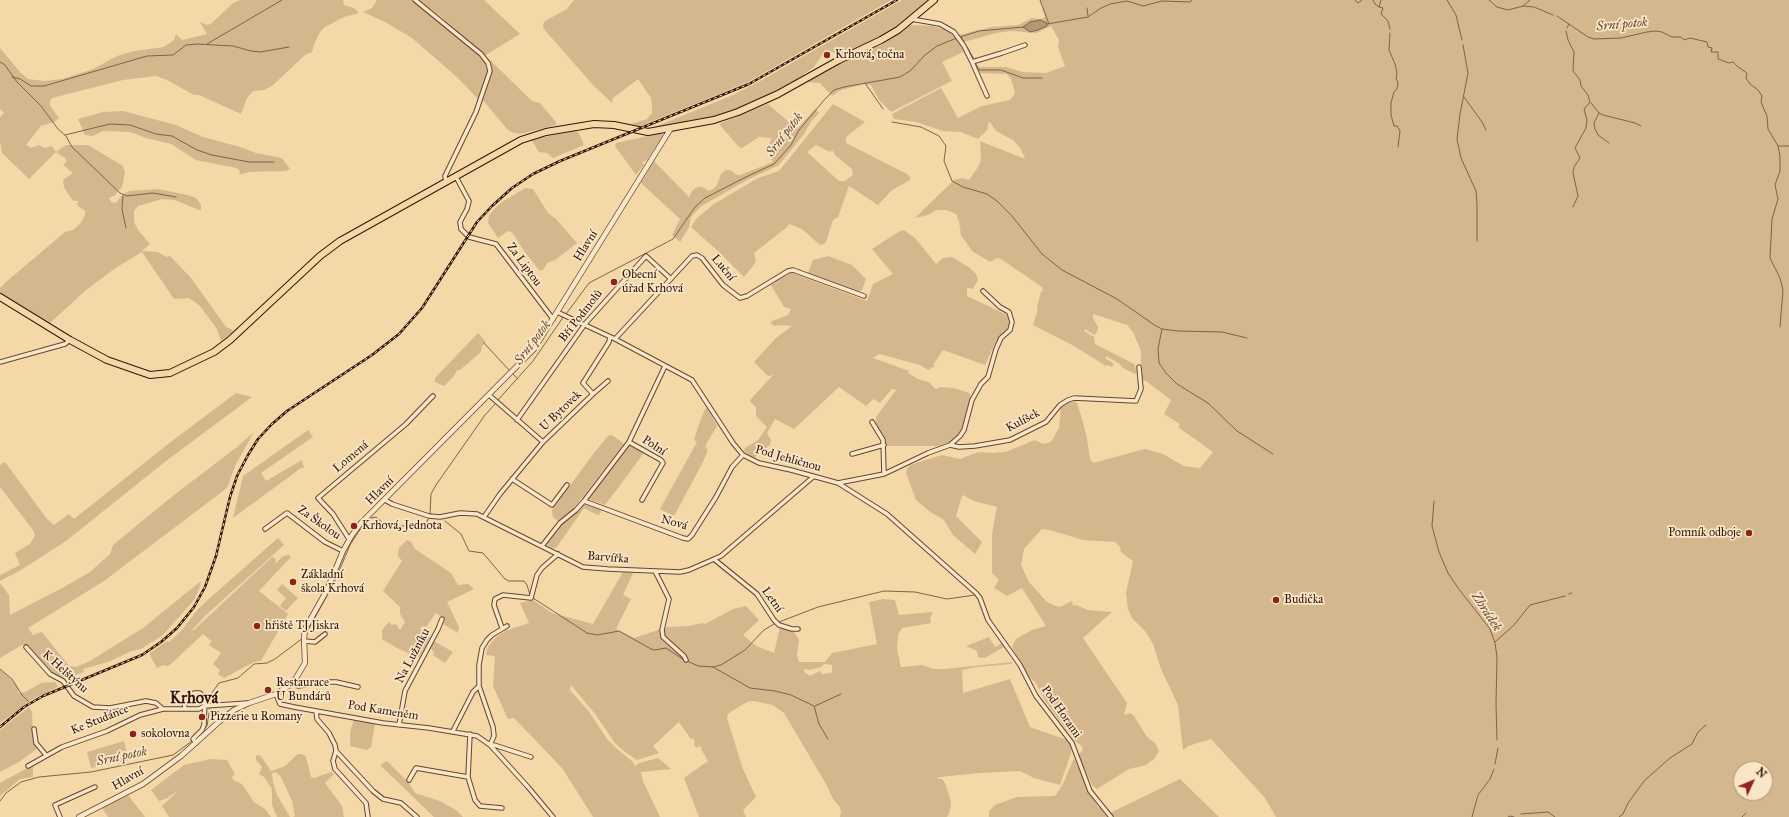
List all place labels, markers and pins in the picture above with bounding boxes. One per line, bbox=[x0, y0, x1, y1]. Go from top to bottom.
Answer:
place label: Krhová, točna bbox=[835, 48, 904, 62]
marker: Krhová, točna bbox=[822, 50, 832, 60]
place label: Obecní úřad Krhová bbox=[622, 268, 683, 296]
marker: Obecní úřad Krhová bbox=[609, 277, 619, 287]
place label: Krhová, Jednota bbox=[362, 519, 442, 533]
marker: Krhová, Jednota bbox=[349, 521, 359, 531]
place label: Pomník odboje bbox=[1668, 526, 1741, 540]
marker: Pomník odboje bbox=[1744, 528, 1754, 538]
place label: Základní škola Krhová bbox=[301, 568, 364, 596]
marker: Základní škola Krhová bbox=[288, 577, 298, 587]
place label: Budička bbox=[1284, 593, 1323, 607]
marker: Budička bbox=[1271, 595, 1281, 605]
place label: hřiště TJ Jiskra bbox=[265, 619, 339, 633]
marker: hřiště TJ Jiskra bbox=[252, 621, 262, 631]
place label: Restaurace U Bundárů bbox=[276, 676, 331, 704]
marker: Restaurace U Bundárů bbox=[263, 685, 273, 695]
place label: Pizzerie u Romany bbox=[210, 710, 302, 724]
marker: Pizzerie u Romany bbox=[197, 712, 207, 722]
place label: sokolovna bbox=[141, 727, 190, 741]
marker: sokolovna bbox=[128, 729, 138, 739]

